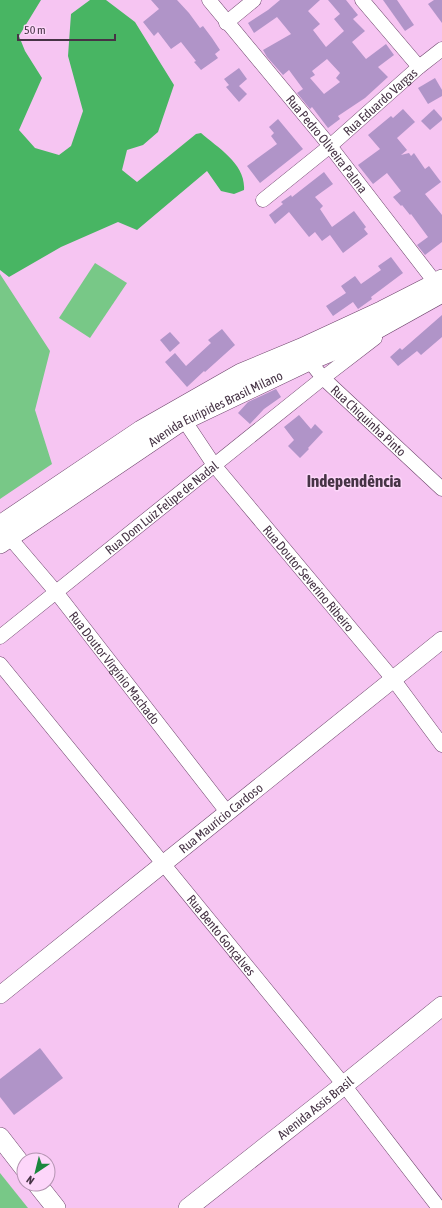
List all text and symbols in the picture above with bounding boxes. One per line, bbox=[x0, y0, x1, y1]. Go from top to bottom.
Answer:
scale bar bbox=[18, 16, 115, 42]
text: 50 m bbox=[24, 23, 46, 37]
street label: Rua Eduardo Vargas bbox=[340, 64, 421, 138]
street label: Rua Pedro Oliveira Palma bbox=[283, 92, 371, 196]
street label: Avenida Euripides Brasil Milano bbox=[145, 367, 285, 449]
street label: Rua Chiquinha Pinto bbox=[328, 382, 409, 459]
street label: Rua Dom Luiz Felipe de Nadal bbox=[102, 457, 221, 557]
district label: Independência bbox=[307, 471, 401, 491]
street label: Rua Doutor Severino Ribeiro bbox=[260, 522, 357, 634]
street label: Rua Doutor Virgínio Machado bbox=[66, 608, 163, 727]
street label: Rua Maurício Cardoso bbox=[176, 780, 265, 856]
street label: Rua Bento Gonçalves bbox=[184, 892, 259, 979]
street label: Avenida Assis Brasil bbox=[274, 1073, 357, 1142]
north arrow bbox=[16, 1152, 56, 1192]
text: N bbox=[24, 1173, 36, 1187]

